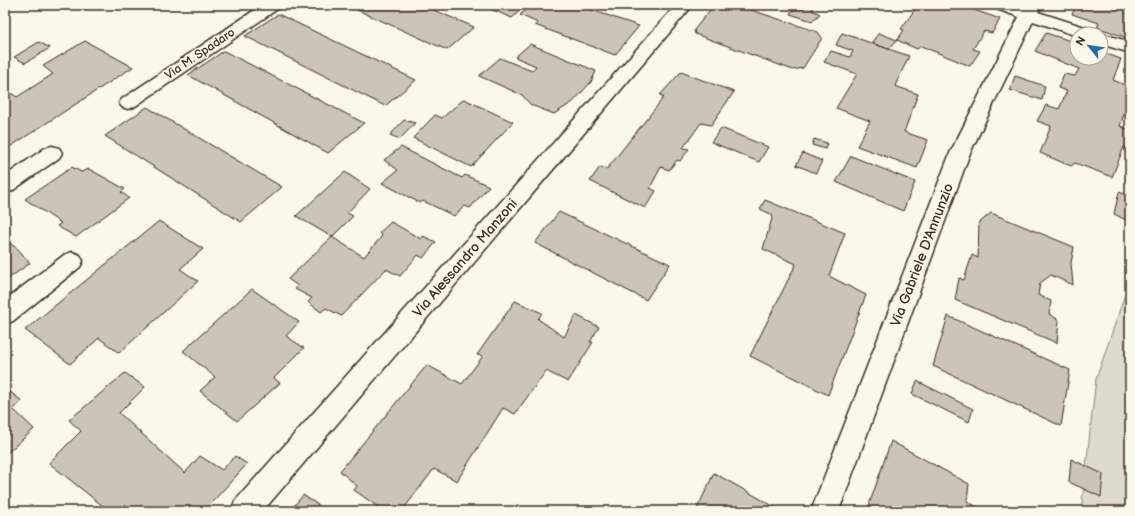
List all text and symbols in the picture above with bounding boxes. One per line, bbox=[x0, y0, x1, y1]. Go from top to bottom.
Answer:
street label: Via M. Spadaro bbox=[162, 25, 238, 83]
north arrow bbox=[1069, 26, 1109, 66]
text: N bbox=[1073, 34, 1088, 48]
street label: Via Gabriele D'Annunzio bbox=[887, 181, 957, 329]
street label: Via Alessandro Manzoni bbox=[409, 195, 521, 321]

